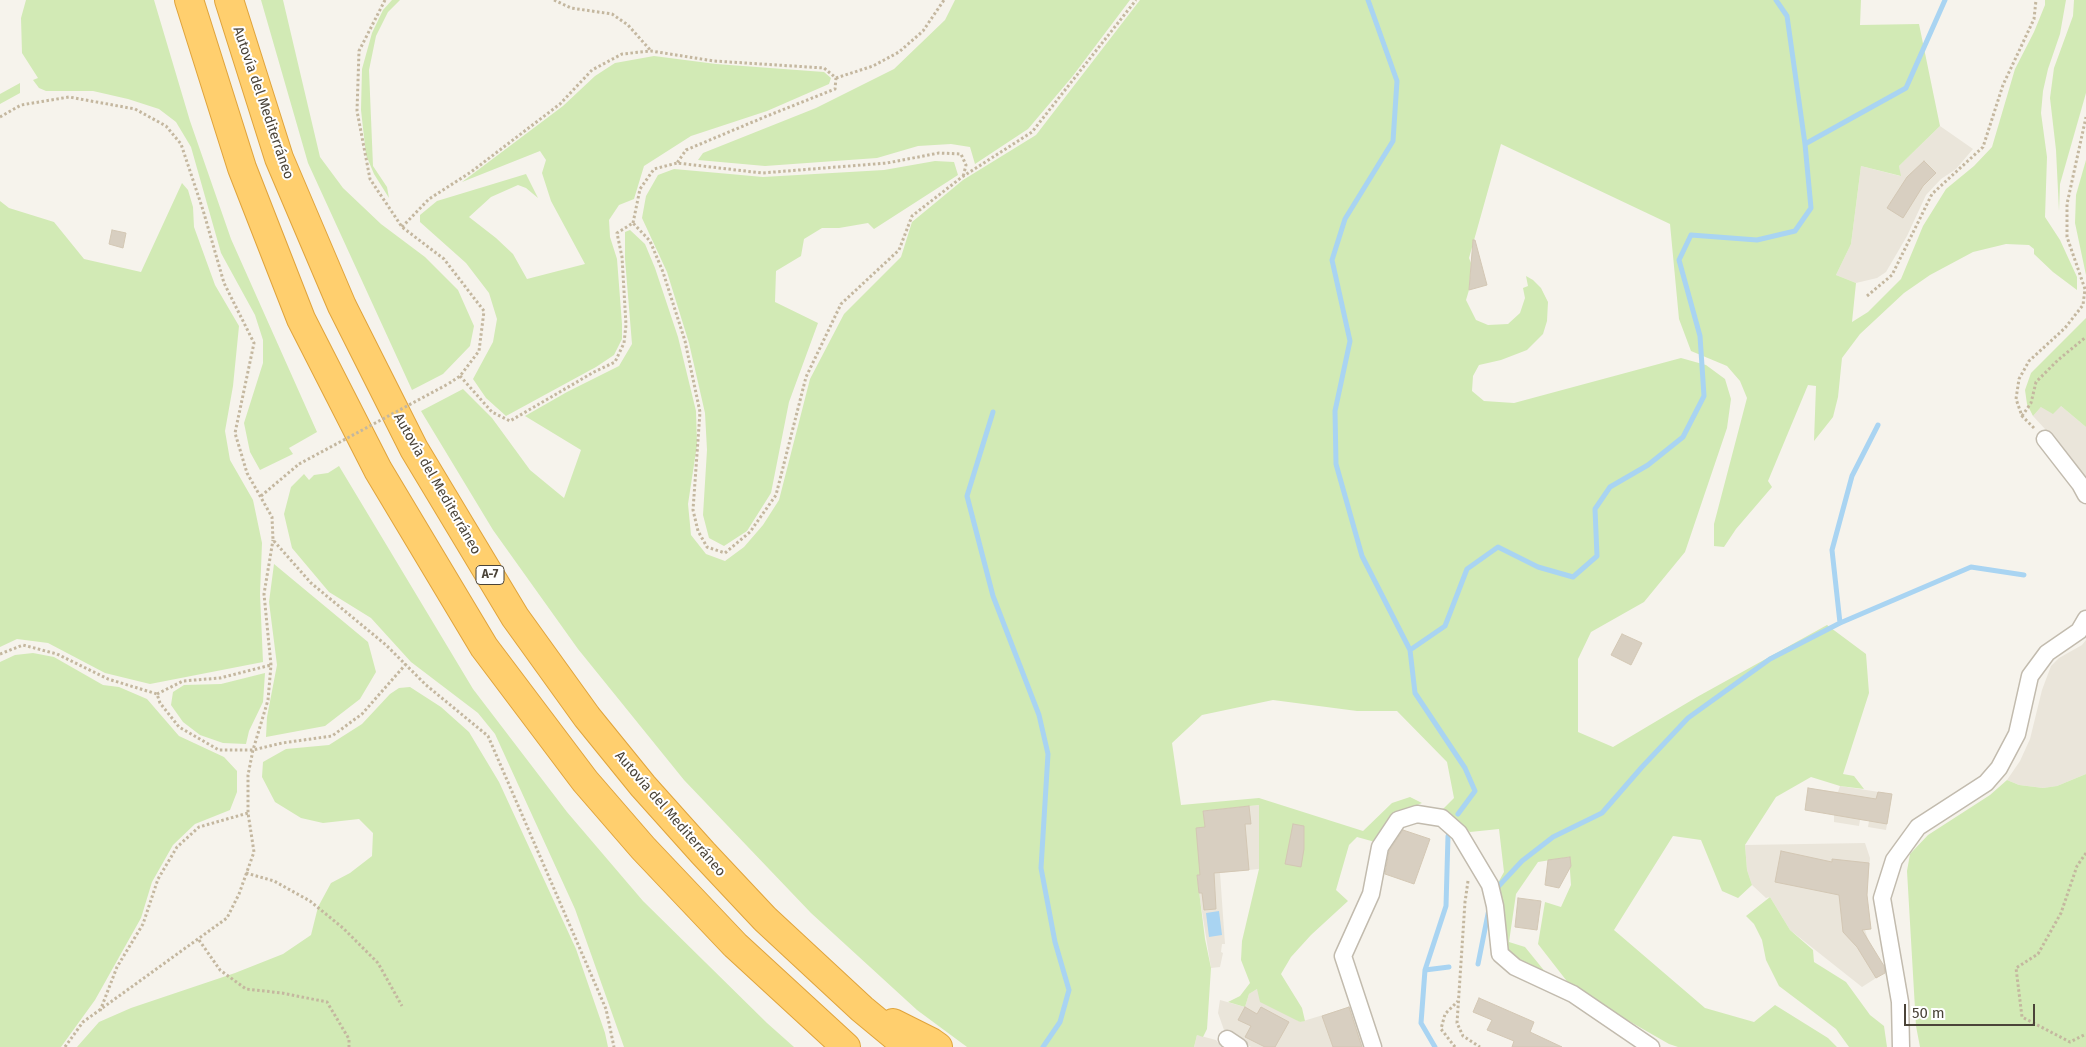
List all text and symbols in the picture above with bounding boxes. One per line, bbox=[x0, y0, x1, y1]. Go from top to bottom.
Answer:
street label: Autovía del Mediterráneo bbox=[229, 24, 297, 182]
street label: Autovía del Mediterráneo bbox=[390, 410, 484, 558]
road number: A-7 bbox=[476, 566, 504, 584]
street label: Autovía del Mediterráneo bbox=[611, 748, 729, 880]
scale bar bbox=[1906, 994, 2037, 1026]
text: 50 m bbox=[1912, 1004, 1945, 1022]

